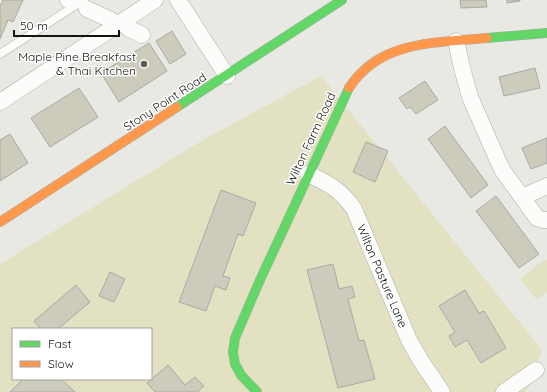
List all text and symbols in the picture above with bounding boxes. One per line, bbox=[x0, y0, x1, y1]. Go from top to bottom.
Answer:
scale bar bbox=[14, 12, 119, 38]
text: 50 m bbox=[20, 18, 48, 33]
place label: Maple Pine Breakfast & Thai Kitchen bbox=[18, 49, 136, 78]
marker: Maple Pine Breakfast & Thai Kitchen bbox=[139, 59, 149, 69]
street label: Stony Point Road bbox=[120, 69, 209, 134]
street label: Wilton Farm Road bbox=[282, 90, 339, 188]
street label: Wilton Pasture Lane bbox=[354, 222, 411, 330]
legend bbox=[12, 328, 152, 380]
text: Fast bbox=[48, 336, 72, 351]
text: Slow bbox=[48, 356, 74, 371]

